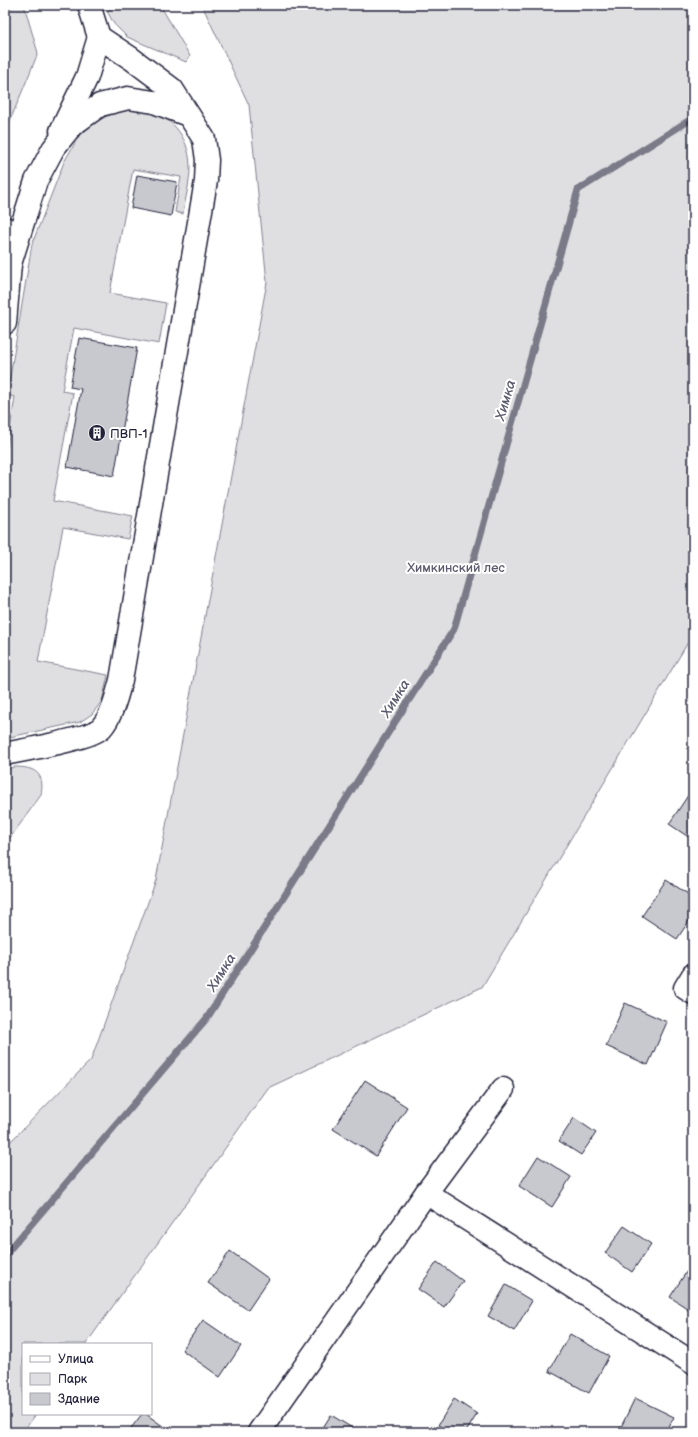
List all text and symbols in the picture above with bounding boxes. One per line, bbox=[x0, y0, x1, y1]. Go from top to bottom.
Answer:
water label: Химка bbox=[491, 378, 519, 423]
building icon: ПВП-1 bbox=[87, 423, 107, 443]
place label: ПВП-1 bbox=[110, 426, 148, 442]
park label: Химкинский лес bbox=[407, 560, 505, 576]
water label: Химка bbox=[377, 676, 414, 721]
water label: Химка bbox=[203, 950, 240, 995]
legend bbox=[22, 1343, 152, 1415]
text: Улица bbox=[58, 1352, 94, 1367]
text: Парк bbox=[58, 1372, 88, 1387]
text: Здание bbox=[58, 1392, 100, 1407]

